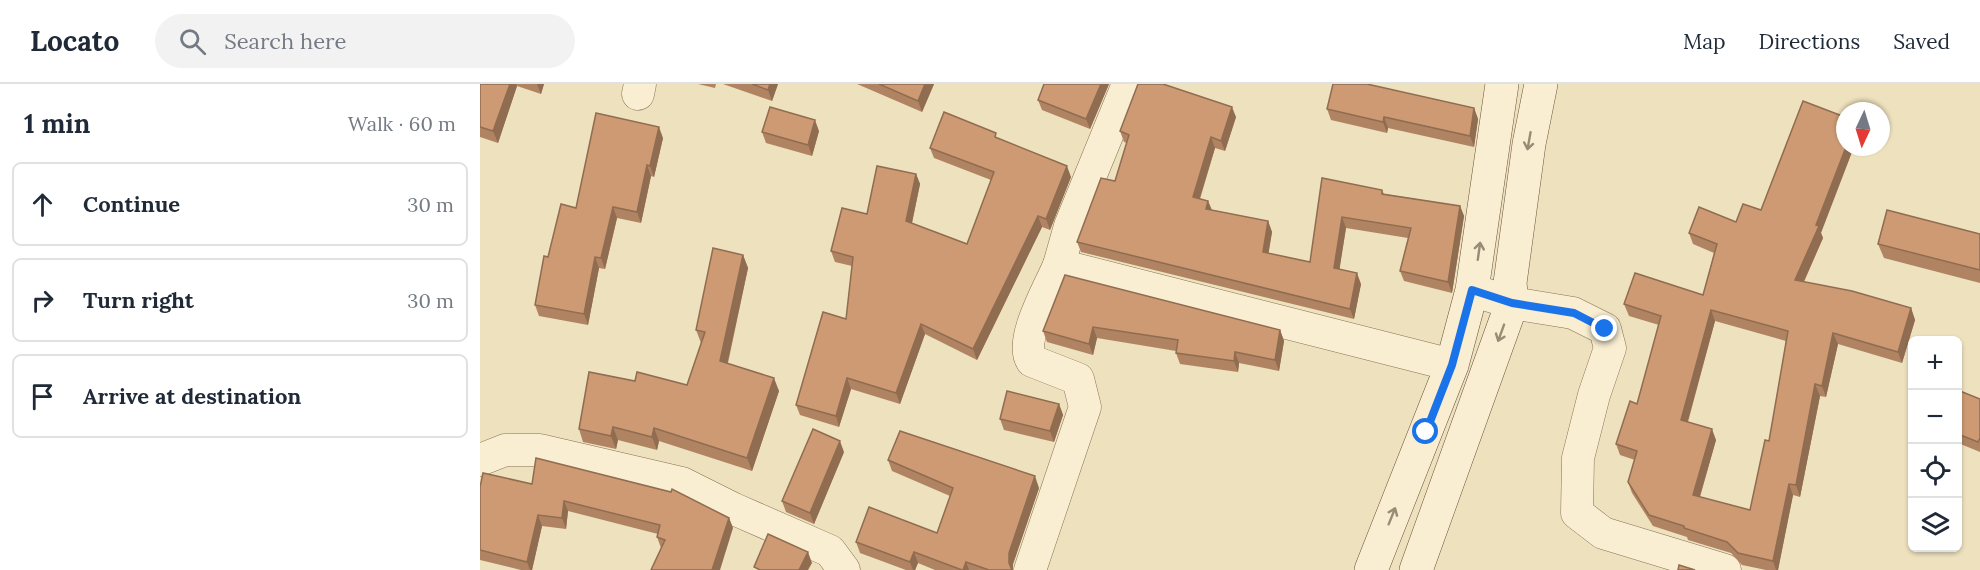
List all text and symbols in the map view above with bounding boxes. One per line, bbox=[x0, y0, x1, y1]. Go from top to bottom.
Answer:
search box bbox=[155, 14, 575, 68]
text: Locato bbox=[30, 23, 119, 59]
icon: search bbox=[176, 25, 209, 58]
text: Search here bbox=[224, 27, 346, 55]
text: Map bbox=[1683, 28, 1726, 55]
text: Directions bbox=[1759, 28, 1860, 55]
text: Saved bbox=[1893, 28, 1950, 55]
north arrow bbox=[1836, 102, 1890, 156]
text: 1 min bbox=[24, 107, 90, 140]
text: Walk · 60 m bbox=[348, 111, 456, 136]
one-way arrow bbox=[1523, 131, 1534, 151]
icon: ahead bbox=[26, 188, 59, 221]
text: Continue bbox=[83, 190, 180, 218]
text: 30 m bbox=[407, 192, 454, 217]
one-way arrow bbox=[1474, 242, 1485, 262]
icon: right bbox=[26, 284, 59, 317]
text: Turn right bbox=[83, 286, 194, 314]
text: 30 m bbox=[407, 288, 454, 313]
route end bbox=[1591, 315, 1617, 341]
one-way arrow bbox=[1494, 323, 1505, 342]
map controls bbox=[1908, 336, 1962, 552]
button: + bbox=[1908, 336, 1962, 390]
icon: arrive bbox=[26, 380, 59, 413]
text: Arrive at destination bbox=[83, 382, 301, 410]
button: − bbox=[1908, 390, 1962, 444]
route start bbox=[1412, 418, 1438, 444]
button: locate bbox=[1908, 444, 1962, 498]
button: layers bbox=[1908, 498, 1962, 552]
one-way arrow bbox=[1388, 507, 1399, 525]

